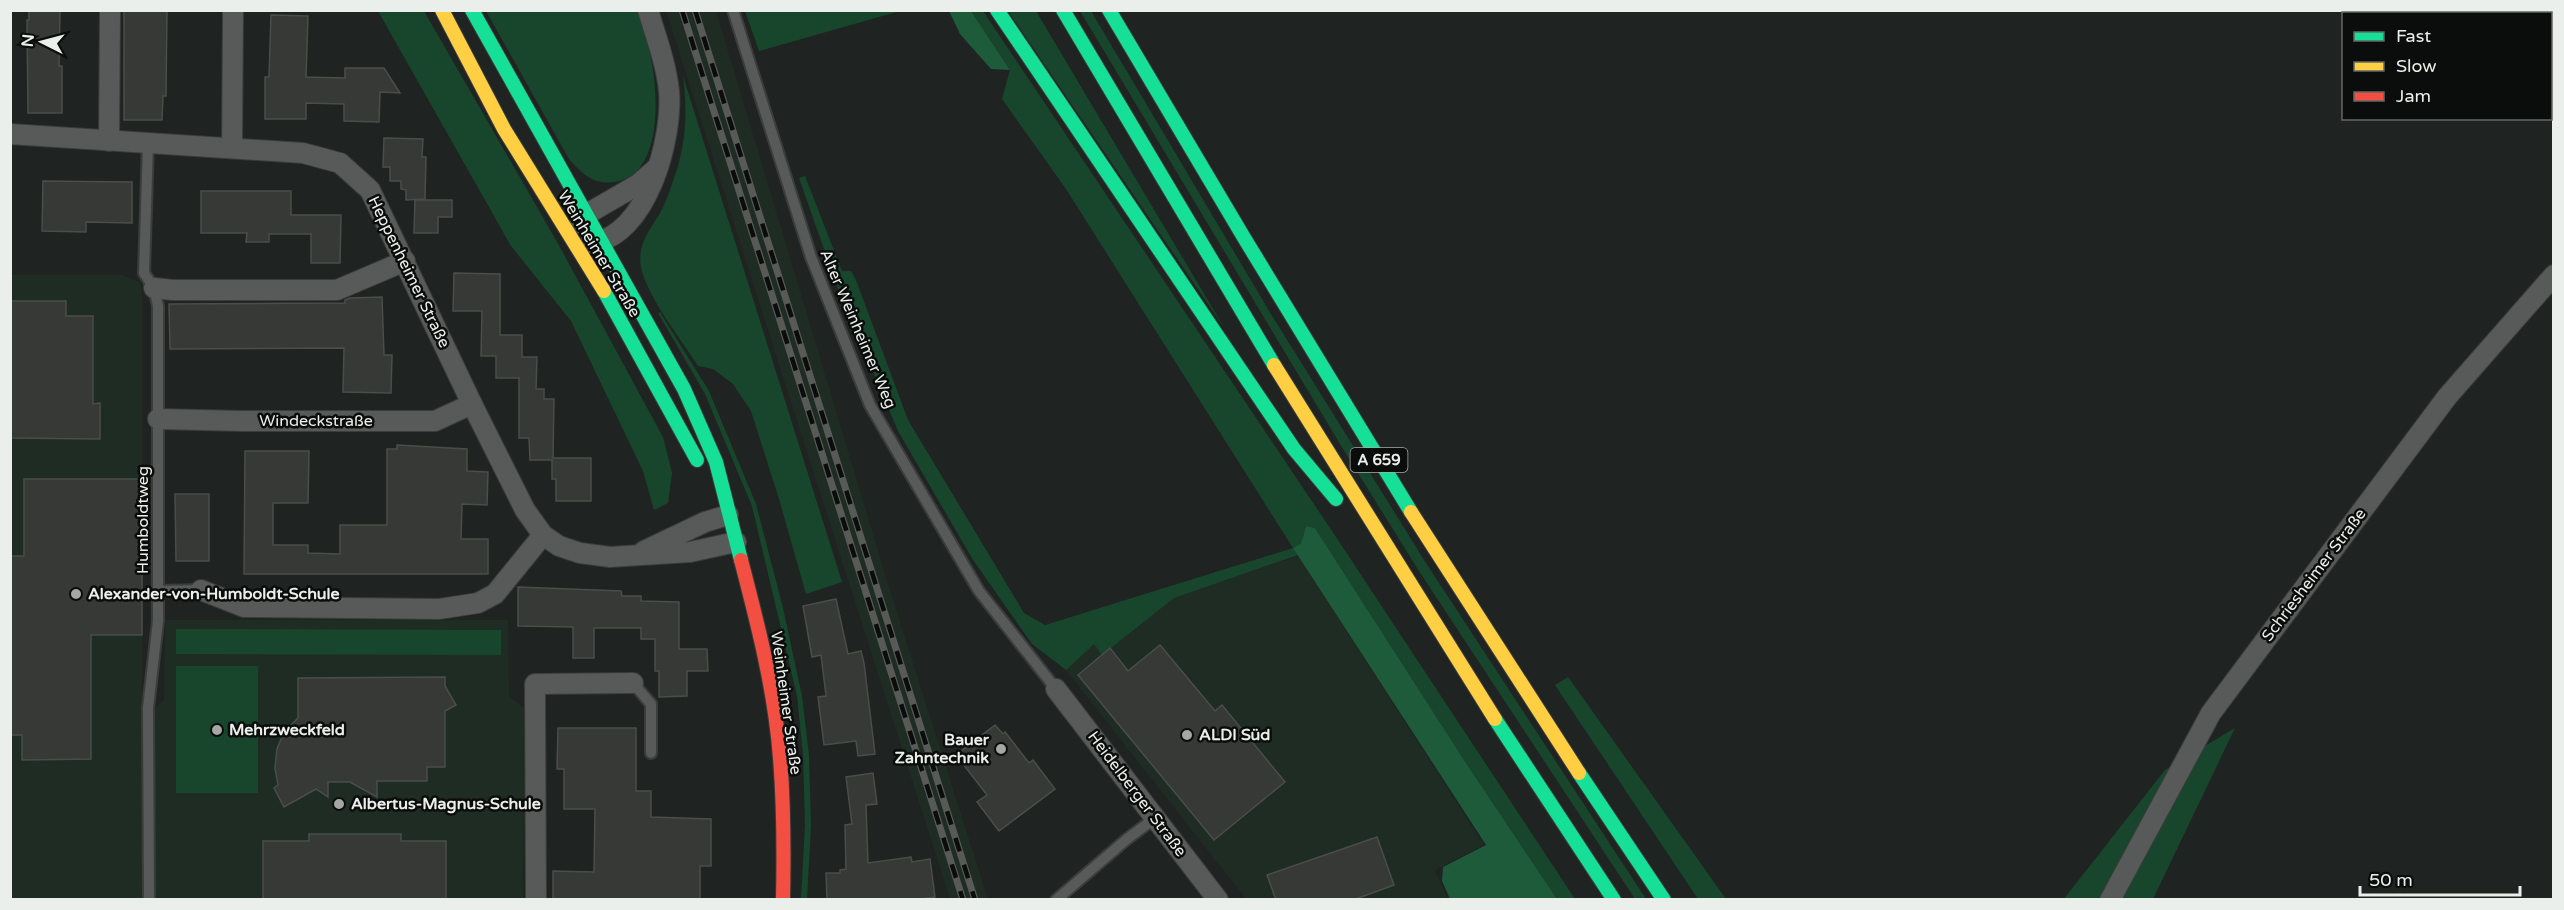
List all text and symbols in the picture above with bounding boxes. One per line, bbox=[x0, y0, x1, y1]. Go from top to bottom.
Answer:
north arrow bbox=[12, 12, 72, 72]
legend bbox=[2342, 12, 2552, 120]
text: Fast bbox=[2396, 25, 2431, 47]
text: N bbox=[17, 33, 39, 48]
text: Slow bbox=[2396, 55, 2437, 77]
text: Jam bbox=[2396, 85, 2431, 107]
street label: Weinheimer Straße bbox=[553, 187, 645, 321]
street label: Heppenheimer Straße bbox=[364, 193, 454, 351]
street label: Alter Weinheimer Weg bbox=[815, 246, 901, 412]
street label: Windeckstraße bbox=[259, 411, 373, 431]
road number: A 659 bbox=[1350, 448, 1408, 472]
street label: Humboldtweg bbox=[133, 466, 153, 574]
street label: Schriesheimer Straße bbox=[2257, 505, 2371, 645]
place label: Alexander-von-Humboldt-Schule bbox=[88, 584, 340, 604]
marker: Alexander-von-Humboldt-Schule bbox=[69, 587, 83, 601]
street label: Weinheimer Straße bbox=[766, 630, 806, 776]
place label: Mehrzweckfeld bbox=[229, 720, 345, 740]
marker: Mehrzweckfeld bbox=[210, 723, 224, 737]
place label: ALDI Süd bbox=[1199, 725, 1270, 745]
street label: Heidelberger Straße bbox=[1083, 727, 1191, 861]
marker: ALDI Süd bbox=[1180, 728, 1194, 742]
place label: Bauer Zahntechnik bbox=[895, 730, 990, 768]
marker: Bauer Zahntechnik bbox=[994, 742, 1008, 756]
place label: Albertus-Magnus-Schule bbox=[351, 794, 541, 814]
marker: Albertus-Magnus-Schule bbox=[332, 797, 346, 811]
scale bar bbox=[2360, 859, 2520, 897]
text: 50 m bbox=[2369, 869, 2413, 891]

